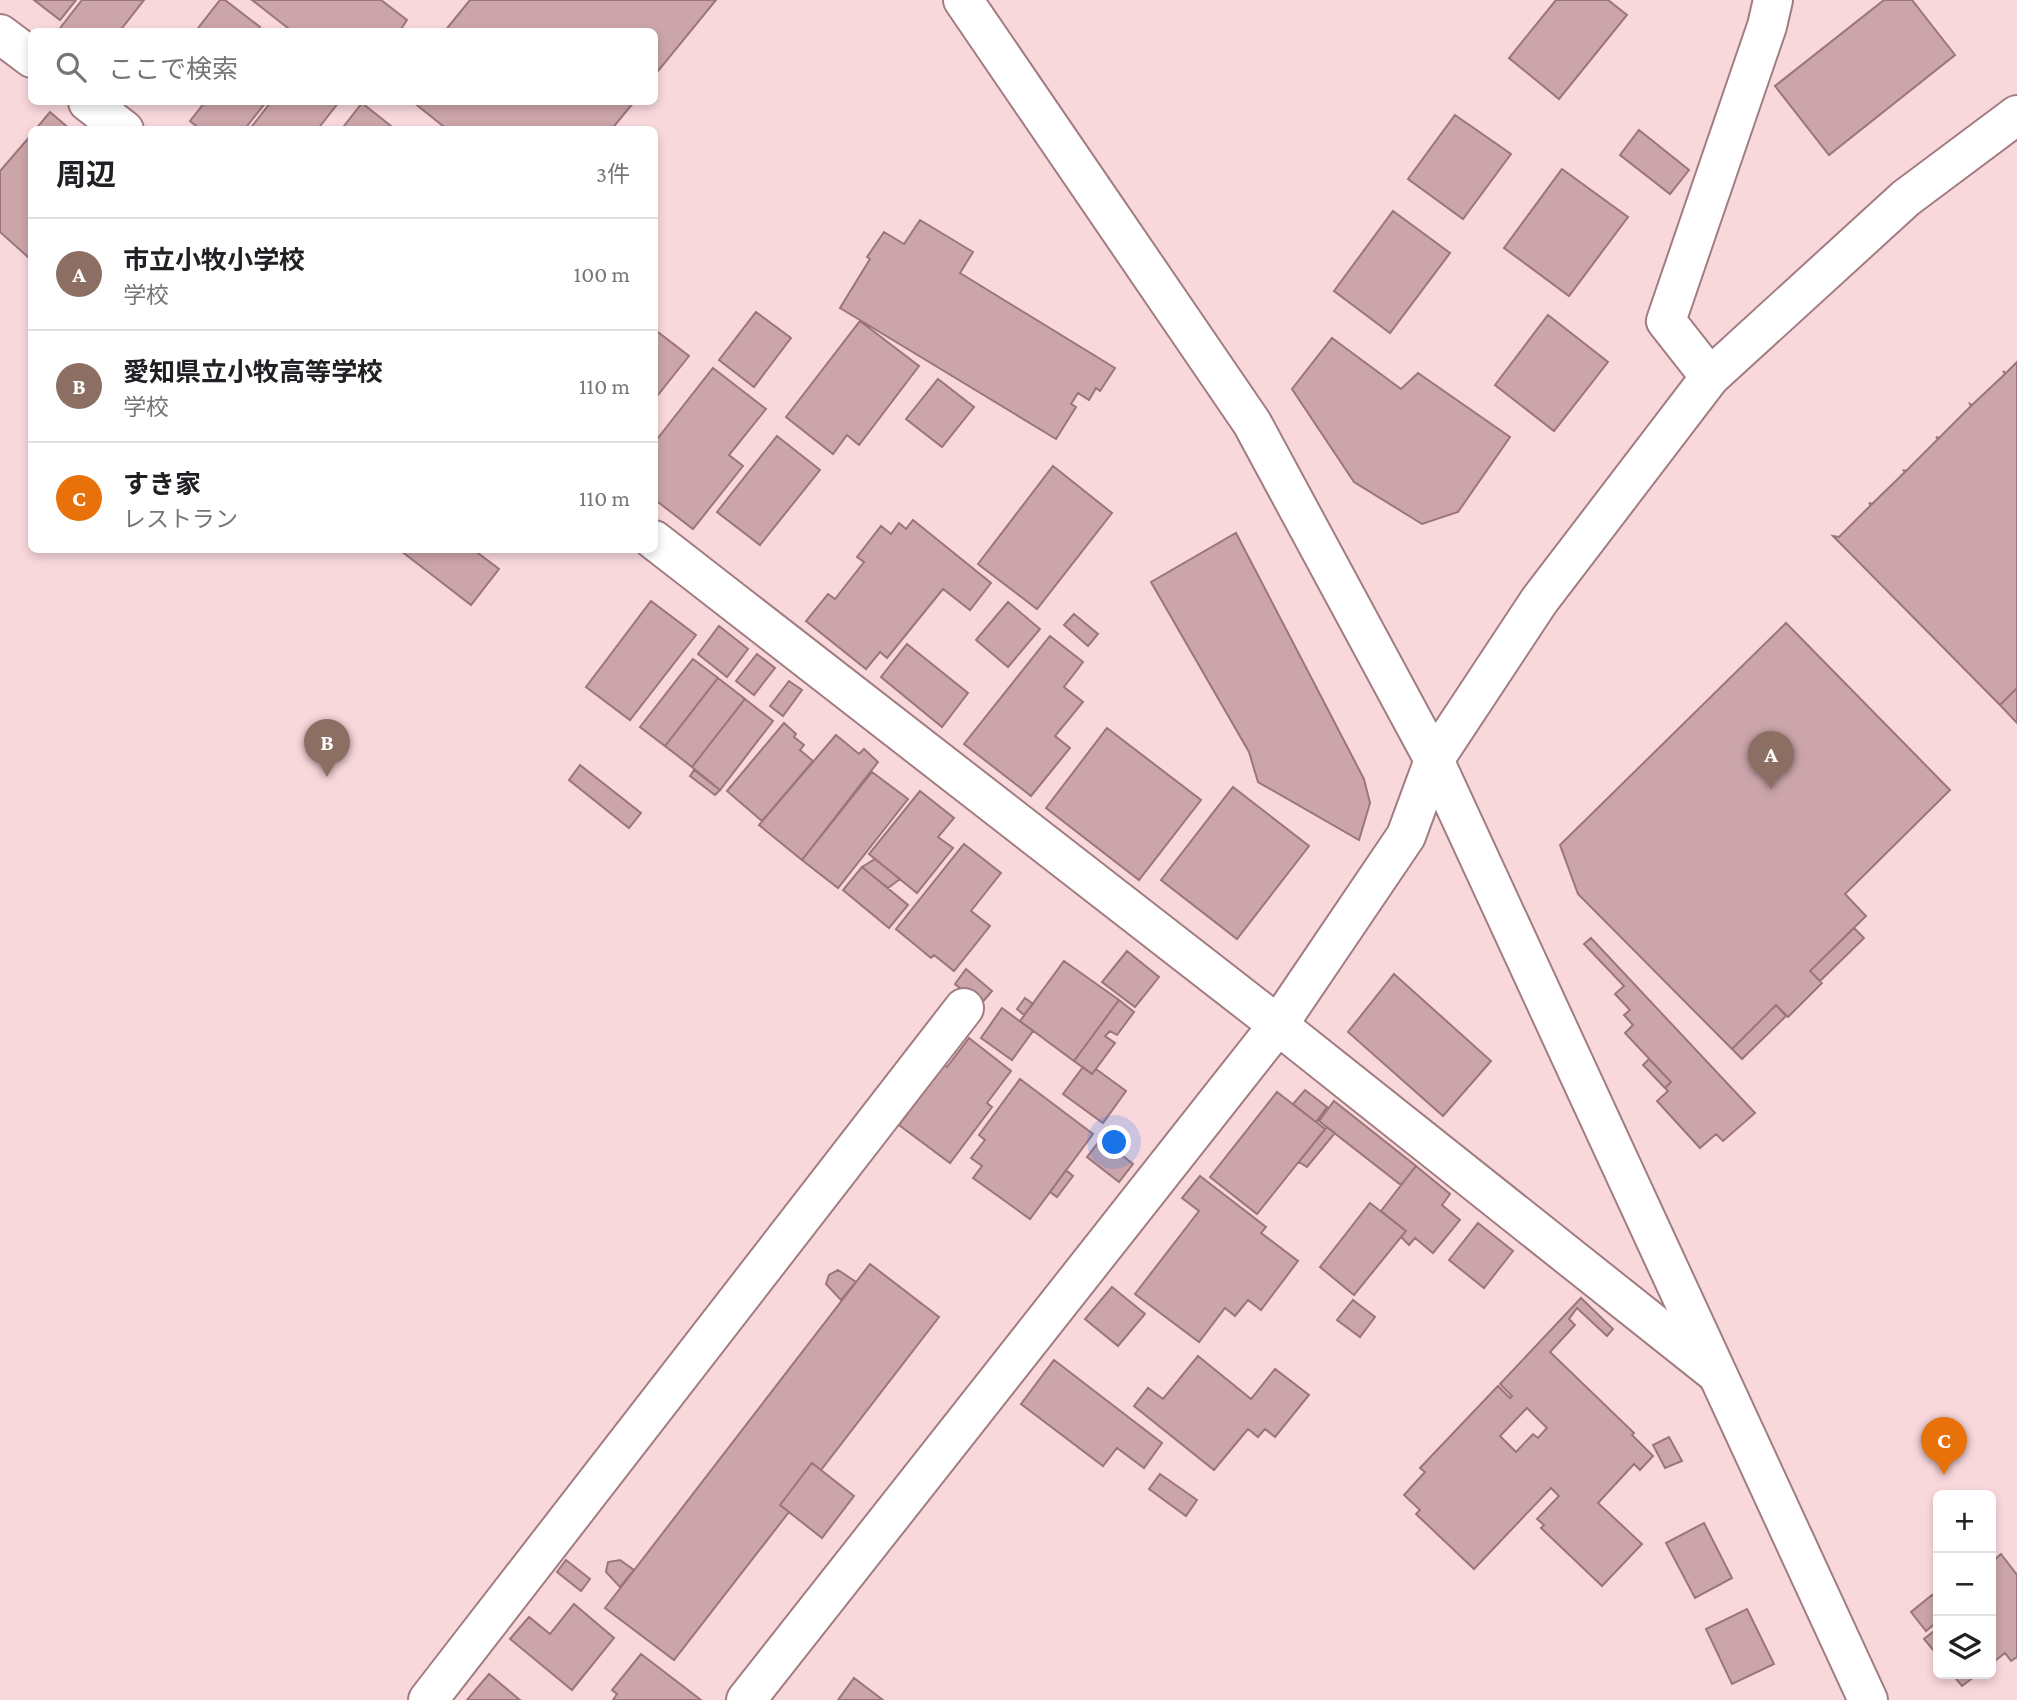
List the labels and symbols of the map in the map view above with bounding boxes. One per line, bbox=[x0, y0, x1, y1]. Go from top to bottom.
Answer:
pin: B bbox=[304, 719, 350, 777]
pin: A bbox=[1748, 731, 1794, 789]
your location bbox=[1097, 1125, 1131, 1159]
pin: C bbox=[1921, 1417, 1967, 1475]

